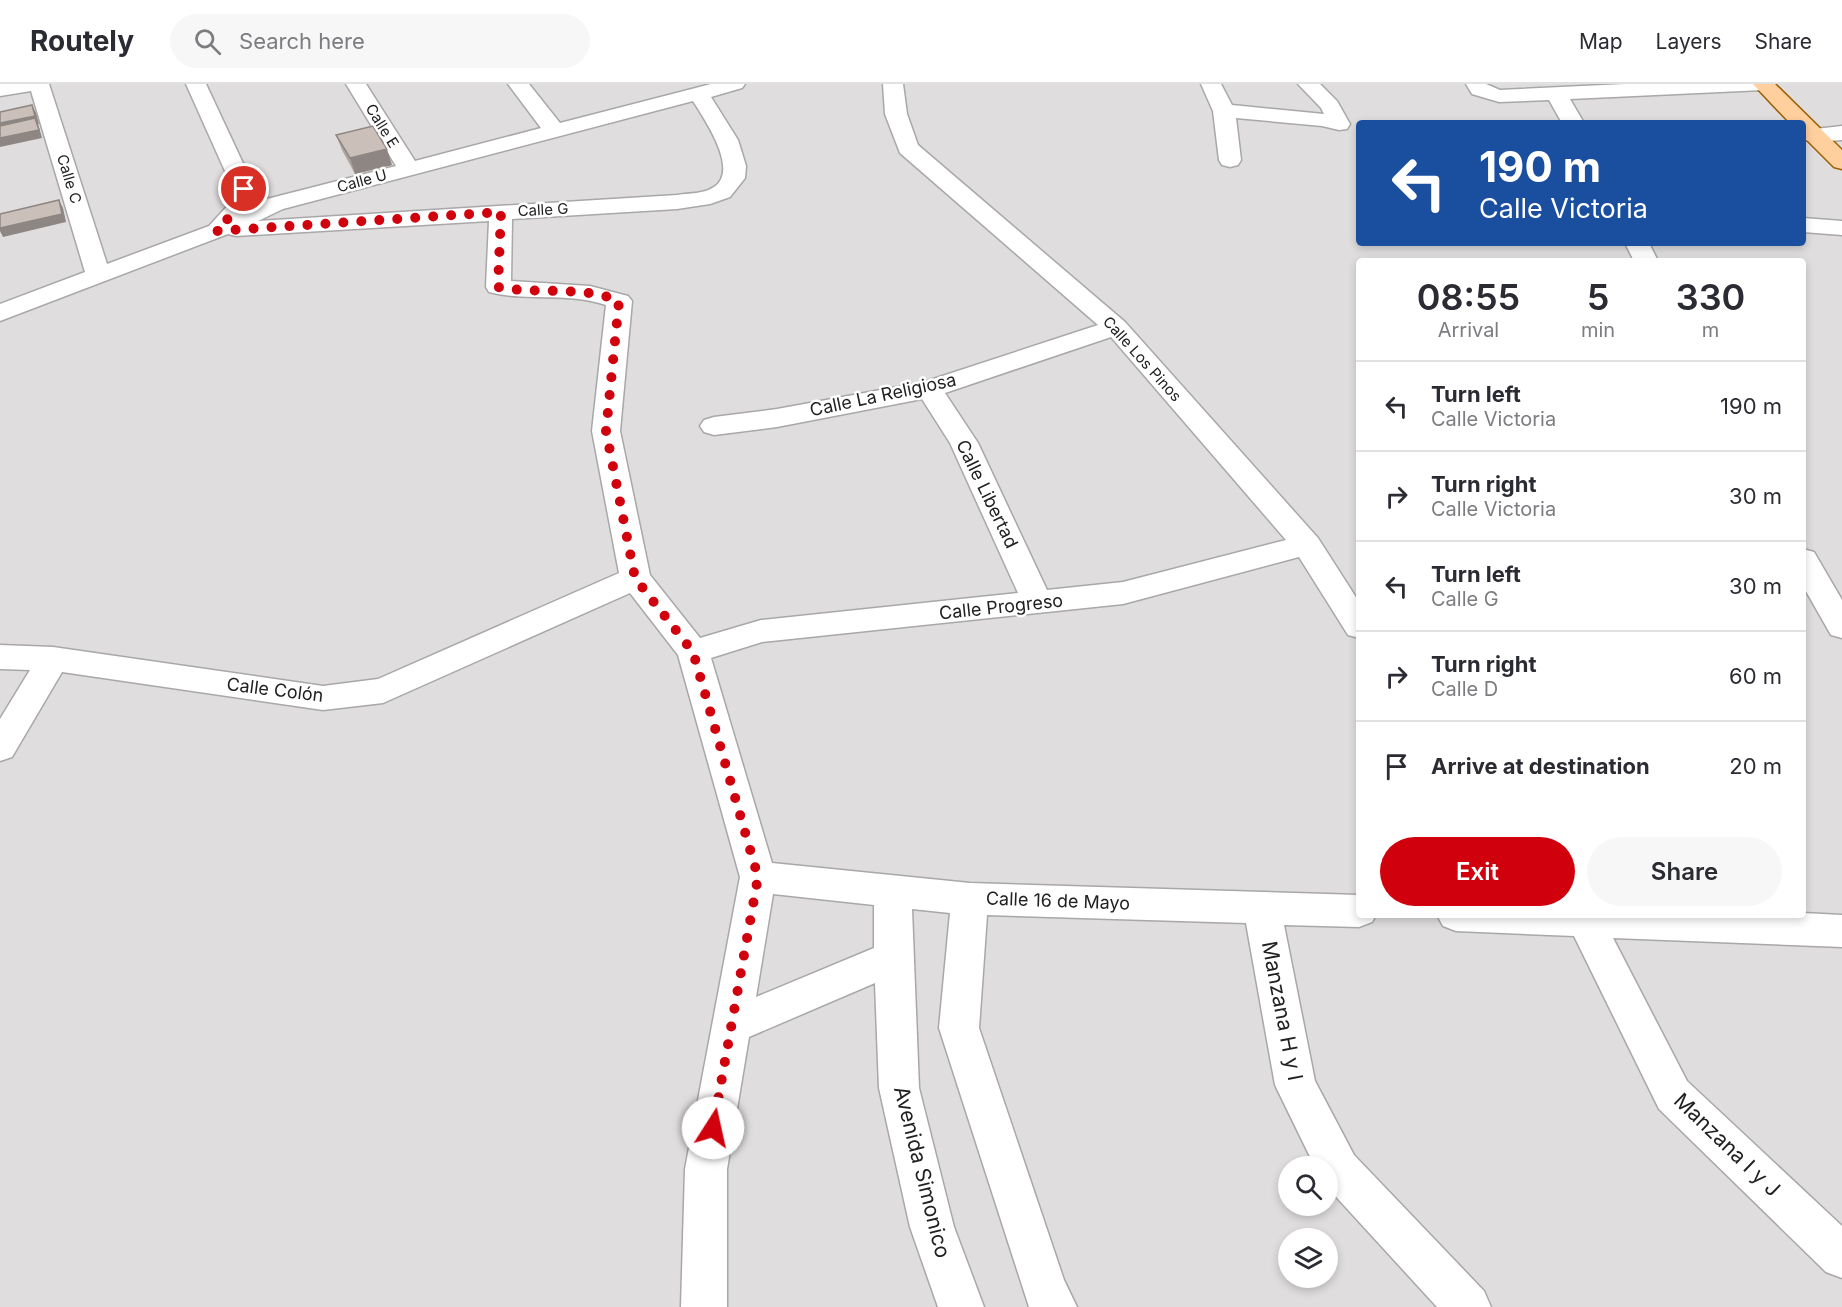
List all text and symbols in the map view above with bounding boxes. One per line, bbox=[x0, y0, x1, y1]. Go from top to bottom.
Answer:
search box bbox=[170, 14, 590, 68]
text: Routely bbox=[30, 24, 134, 58]
icon: search bbox=[191, 25, 224, 58]
text: Search here bbox=[239, 28, 365, 54]
text: Map bbox=[1579, 29, 1623, 54]
text: Layers bbox=[1656, 29, 1722, 54]
text: Share bbox=[1755, 29, 1812, 54]
street label: Calle E bbox=[361, 100, 403, 151]
text: 190 m bbox=[1479, 141, 1601, 192]
icon: left bbox=[1380, 144, 1458, 222]
street label: Calle C bbox=[53, 152, 86, 206]
pin bbox=[218, 163, 269, 214]
street label: Calle U bbox=[335, 165, 389, 196]
icon: arrive bbox=[227, 172, 260, 205]
text: Calle Victoria bbox=[1479, 192, 1648, 225]
street label: Calle G bbox=[517, 199, 569, 220]
text: 08:55 bbox=[1417, 275, 1520, 319]
text: 5 bbox=[1587, 275, 1609, 319]
text: 330 bbox=[1676, 275, 1745, 319]
street label: Calle Los Pinos bbox=[1099, 312, 1186, 405]
text: Arrival bbox=[1438, 318, 1499, 342]
text: min bbox=[1581, 318, 1615, 342]
text: m bbox=[1702, 318, 1719, 342]
street label: Calle La Religiosa bbox=[808, 369, 958, 420]
text: Turn left bbox=[1431, 381, 1521, 407]
icon: left bbox=[1380, 390, 1413, 423]
text: 190 m bbox=[1720, 393, 1782, 419]
text: Calle Victoria bbox=[1431, 407, 1556, 431]
street label: Calle Libertad bbox=[952, 436, 1023, 551]
text: Turn right bbox=[1431, 471, 1537, 497]
icon: right bbox=[1380, 480, 1413, 513]
text: 30 m bbox=[1729, 483, 1782, 509]
text: Calle Victoria bbox=[1431, 497, 1556, 521]
text: Turn left bbox=[1431, 561, 1521, 587]
icon: left bbox=[1380, 570, 1413, 603]
text: 30 m bbox=[1729, 573, 1782, 599]
text: Calle G bbox=[1431, 587, 1499, 611]
street label: Calle Progreso bbox=[938, 590, 1064, 623]
text: Turn right bbox=[1431, 651, 1537, 677]
icon: right bbox=[1380, 660, 1413, 693]
text: 60 m bbox=[1729, 663, 1782, 689]
street label: Calle Colón bbox=[226, 673, 325, 706]
text: Calle D bbox=[1431, 677, 1498, 701]
icon: arrive bbox=[1380, 750, 1413, 783]
text: Arrive at destination bbox=[1431, 753, 1650, 779]
text: 20 m bbox=[1729, 753, 1782, 779]
button: Exit bbox=[1380, 837, 1575, 906]
button: Share bbox=[1587, 837, 1782, 906]
street label: Calle 16 de Mayo bbox=[986, 887, 1131, 914]
street label: Manzana H y I bbox=[1257, 939, 1308, 1083]
street label: Avenida Simonico bbox=[889, 1083, 956, 1260]
street label: Manzana I y J bbox=[1669, 1088, 1786, 1202]
position arrow bbox=[681, 1096, 745, 1160]
map controls bbox=[1278, 1156, 1338, 1288]
button: search bbox=[1278, 1156, 1338, 1216]
button: layers bbox=[1278, 1228, 1338, 1288]

